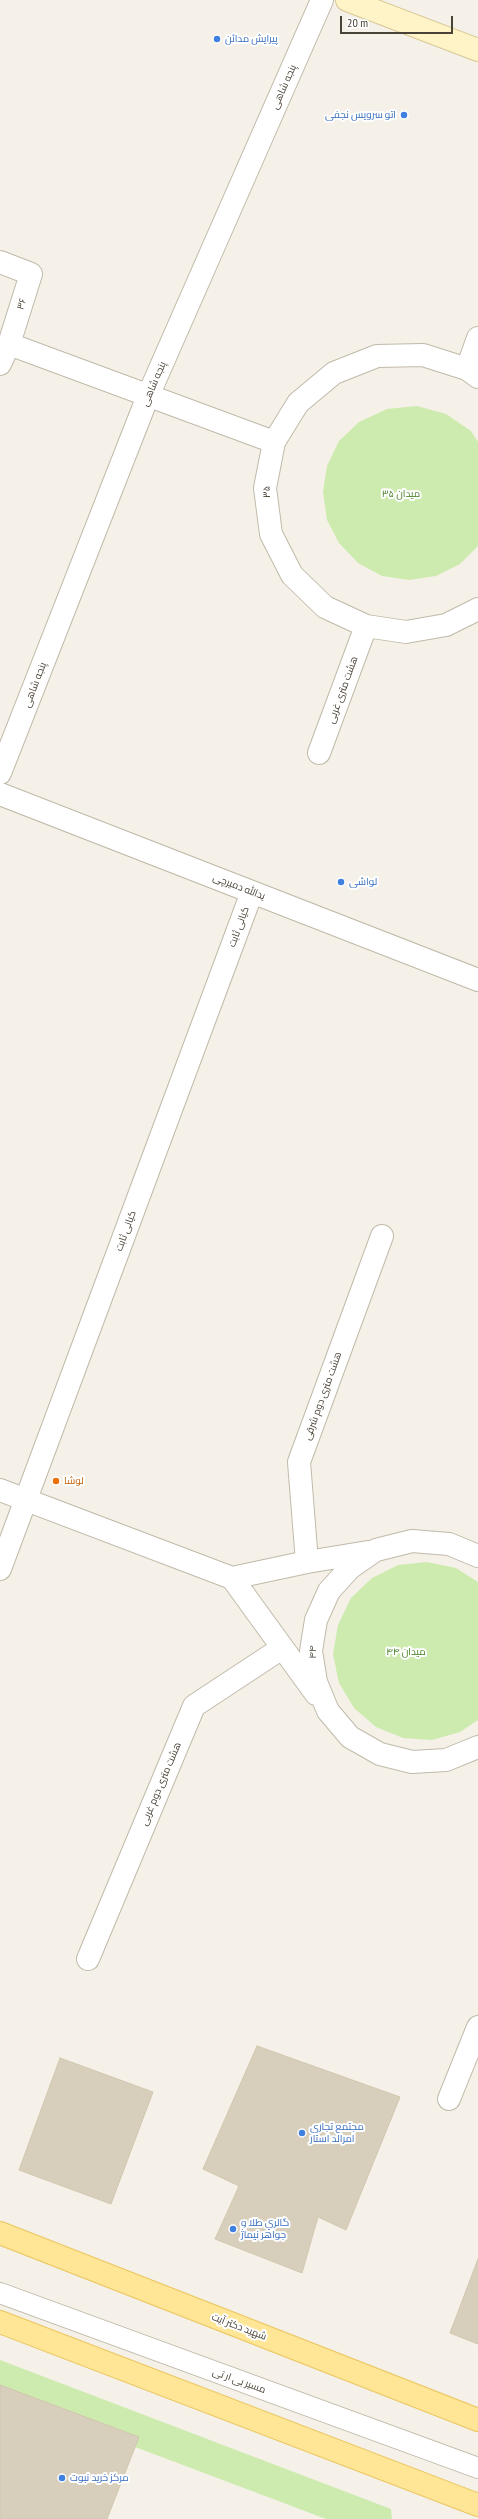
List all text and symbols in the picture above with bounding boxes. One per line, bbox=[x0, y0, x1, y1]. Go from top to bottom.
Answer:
scale bar bbox=[342, 8, 455, 34]
text: 20 m bbox=[347, 15, 368, 30]
place label: پیرایش مدائن bbox=[225, 33, 278, 45]
marker: پیرایش مدائن bbox=[212, 34, 222, 44]
street label: پنجه شاهی bbox=[269, 63, 299, 111]
place label: اتو سرویس نجفی bbox=[325, 109, 396, 121]
marker: اتو سرویس نجفی bbox=[399, 110, 409, 120]
street label: ۳۶ bbox=[15, 297, 29, 311]
street label: پنجه شاهی bbox=[139, 360, 169, 408]
street label: ۳۵ bbox=[261, 486, 273, 498]
park label: میدان ۳۵ bbox=[382, 488, 420, 500]
street label: هشت متری غربی bbox=[325, 655, 361, 725]
street label: پنجه شاهی bbox=[21, 661, 49, 709]
street label: یدالله دمیرچی bbox=[211, 872, 267, 902]
place label: لواشی bbox=[349, 876, 377, 888]
marker: لواشی bbox=[336, 877, 346, 887]
street label: کیانی ثابت bbox=[226, 905, 252, 949]
street label: کیانی ثابت bbox=[113, 1209, 139, 1253]
street label: هشت متری دوم شرقی bbox=[301, 1350, 345, 1442]
place label: لوشا bbox=[64, 1475, 84, 1487]
marker: لوشا bbox=[51, 1476, 61, 1486]
street label: ۴۴ bbox=[307, 1645, 319, 1659]
park label: میدان ۴۴ bbox=[386, 1646, 426, 1658]
street label: هشت متری دوم غربی bbox=[138, 1741, 184, 1827]
place label: مجتمع تجاری امرالد استار bbox=[310, 2121, 364, 2144]
marker: مجتمع تجاری امرالد استار bbox=[297, 2128, 307, 2138]
place label: گالري طلا و جواهر نيماژ bbox=[241, 2217, 289, 2240]
marker: گالري طلا و جواهر نيماژ bbox=[228, 2224, 238, 2234]
street label: شهید دکتر آیت bbox=[210, 2311, 268, 2343]
street label: مسیر بی ار تی bbox=[211, 2366, 267, 2396]
place label: مرکز خرید نبوت bbox=[70, 2472, 129, 2484]
marker: مرکز خرید نبوت bbox=[57, 2473, 67, 2483]

